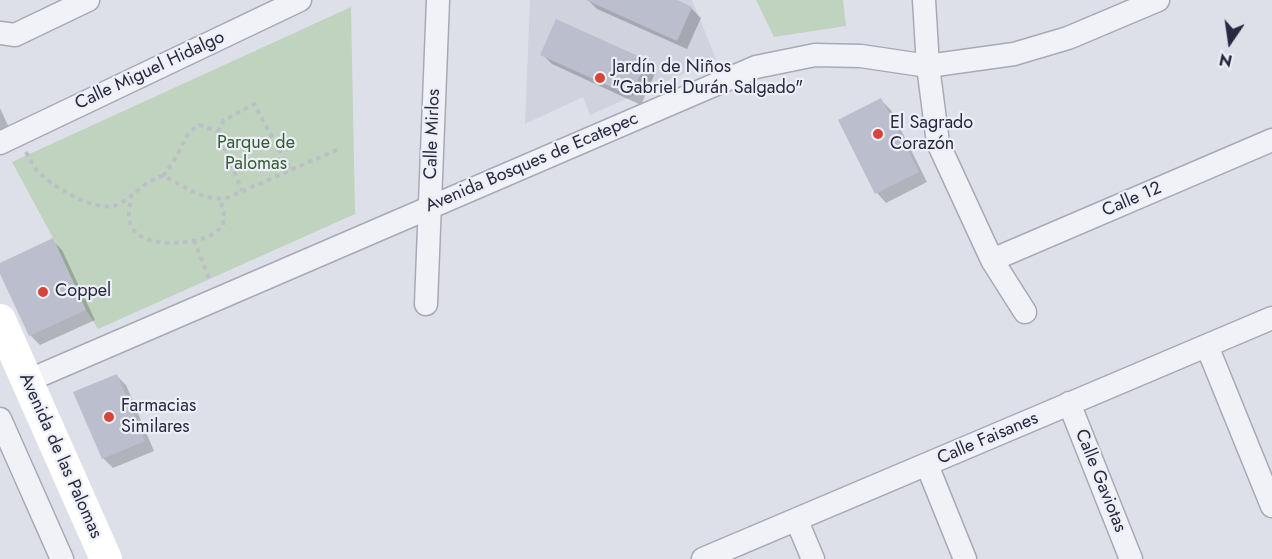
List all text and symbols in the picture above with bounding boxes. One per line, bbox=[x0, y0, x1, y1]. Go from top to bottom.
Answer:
north arrow bbox=[1200, 12, 1260, 72]
street label: Calle Miguel Hidalgo bbox=[72, 27, 228, 115]
text: N bbox=[1217, 47, 1235, 73]
place label: Jardín de Niños "Gabriel Durán Salgado" bbox=[612, 57, 803, 100]
marker: Jardín de Niños "Gabriel Durán Salgado" bbox=[593, 71, 607, 85]
street label: Calle Mirlos bbox=[421, 88, 445, 180]
street label: Avenida Bosques de Ecatepec bbox=[422, 108, 642, 218]
place label: El Sagrado Corazón bbox=[890, 113, 973, 156]
marker: El Sagrado Corazón bbox=[871, 127, 885, 141]
park label: Parque de Palomas bbox=[217, 133, 295, 176]
street label: Calle 12 bbox=[1099, 178, 1165, 222]
place label: Coppel bbox=[55, 281, 111, 303]
marker: Coppel bbox=[36, 285, 50, 299]
street label: Avenida de las Palomas bbox=[14, 370, 106, 542]
place label: Farmacias Similares bbox=[121, 396, 196, 438]
street label: Calle Faisanes bbox=[934, 408, 1042, 470]
marker: Farmacias Similares bbox=[102, 410, 116, 424]
street label: Calle Gaviotas bbox=[1070, 426, 1130, 536]

